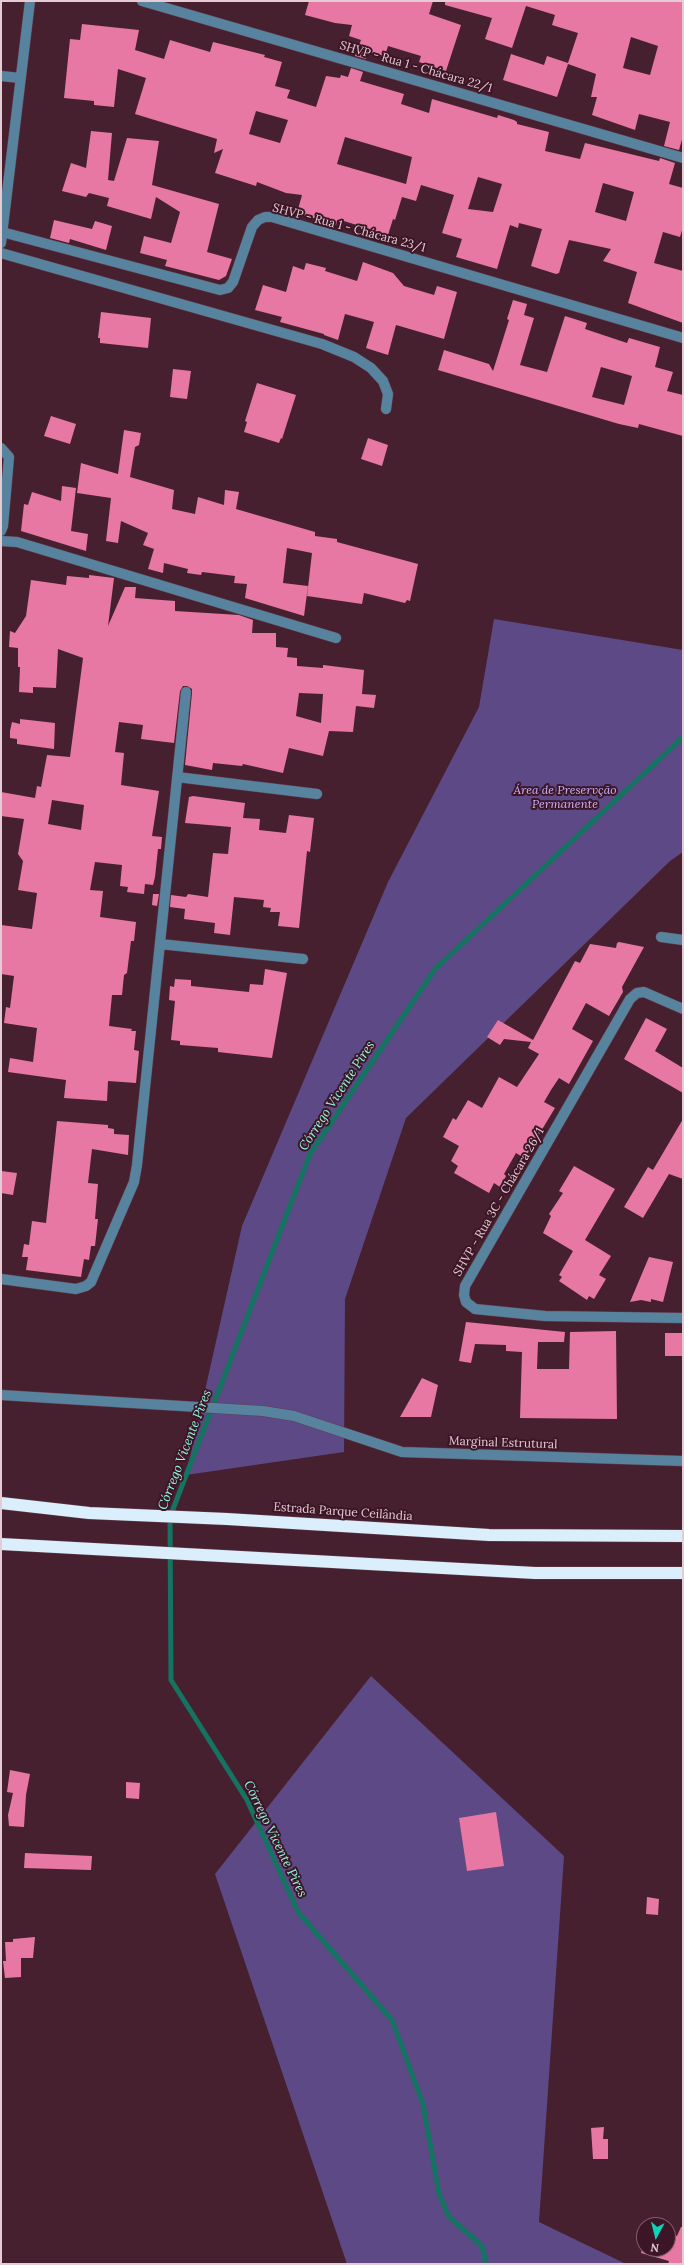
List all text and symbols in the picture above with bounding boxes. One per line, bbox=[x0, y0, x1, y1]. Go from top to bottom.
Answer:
street label: SHVP - Rua 1 - Chácara 22/1 bbox=[338, 38, 494, 96]
street label: SHVP - Rua 1 - Chácara 23/1 bbox=[271, 201, 427, 255]
park label: Área de Preservção Permanente bbox=[513, 784, 617, 812]
water label: Córrego Vicente Pires bbox=[296, 1038, 378, 1154]
street label: SHVP - Rua 3C - Chácara 26/1 bbox=[450, 1125, 548, 1279]
water label: Córrego Vicente Pires bbox=[155, 1388, 215, 1512]
street label: Marginal Estrutural bbox=[448, 1434, 558, 1452]
street label: Estrada Parque Ceilândia bbox=[273, 1500, 413, 1524]
water label: Córrego Vicente Pires bbox=[240, 1778, 310, 1900]
north arrow bbox=[636, 2217, 676, 2257]
text: N bbox=[650, 2240, 660, 2255]

